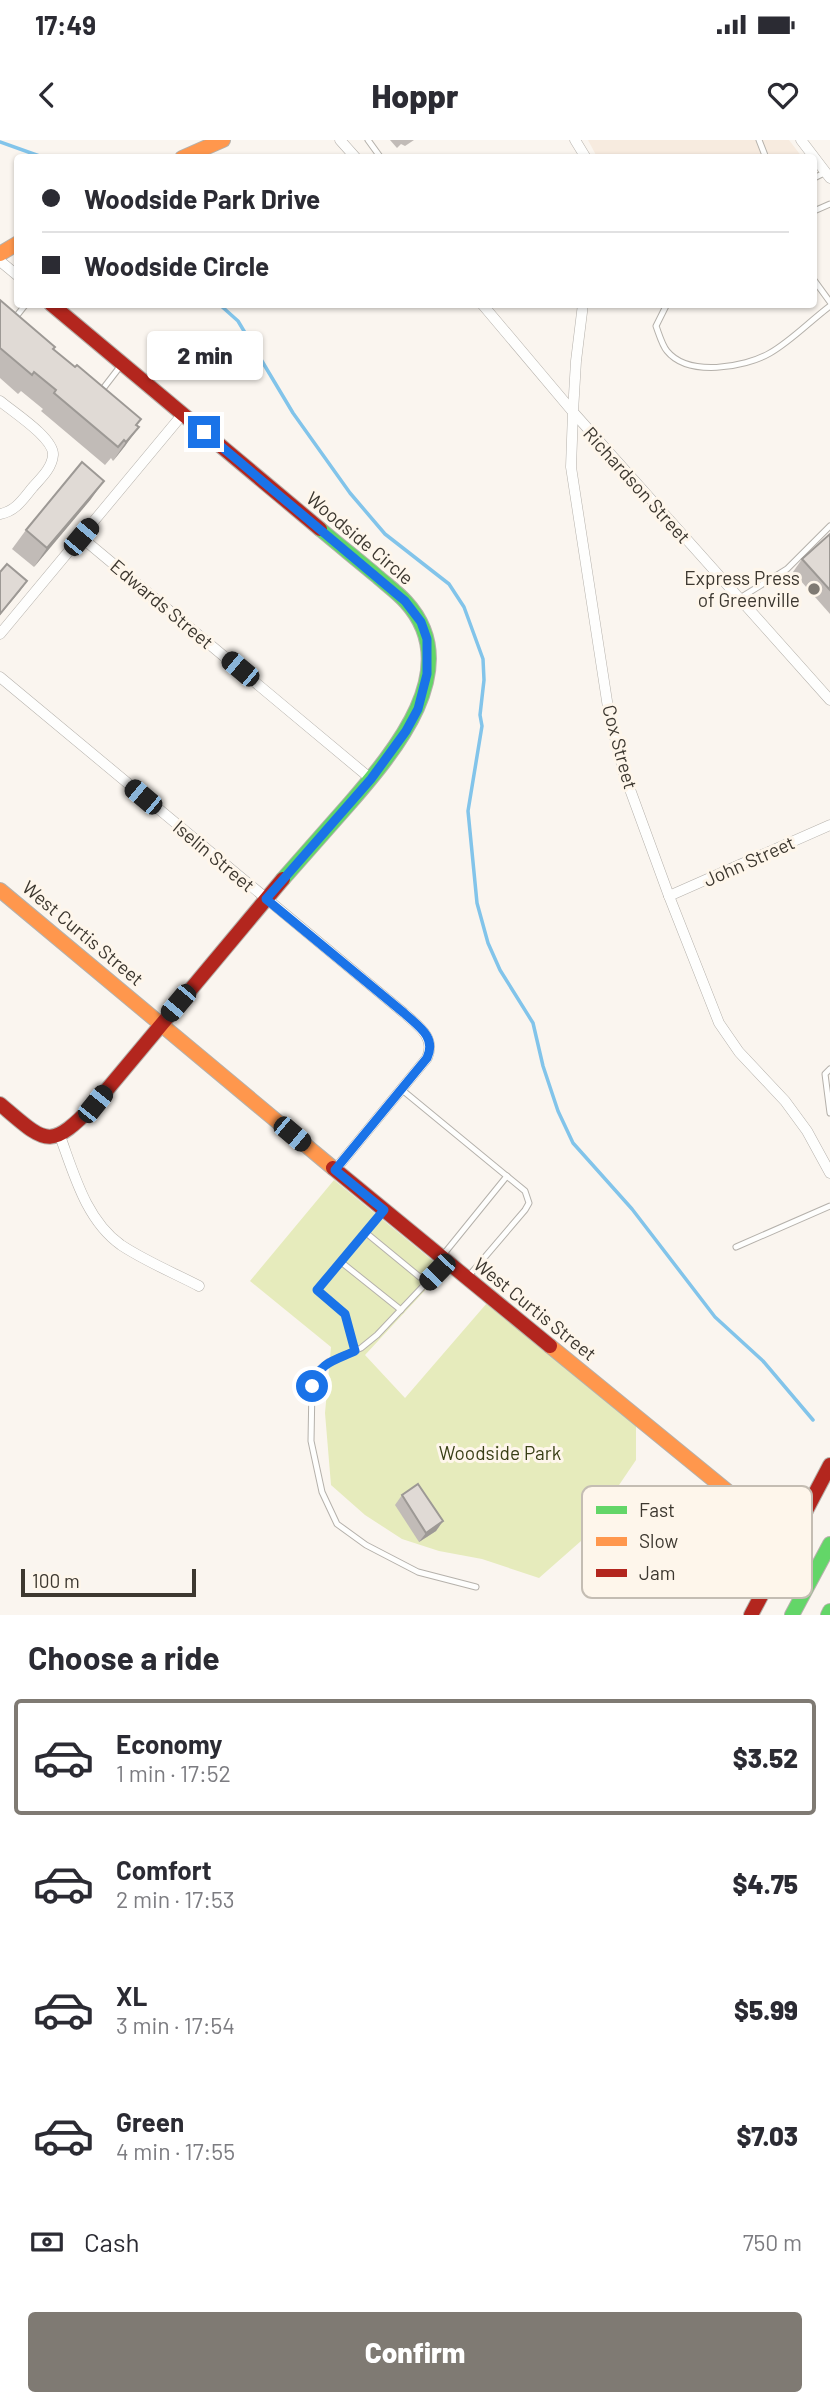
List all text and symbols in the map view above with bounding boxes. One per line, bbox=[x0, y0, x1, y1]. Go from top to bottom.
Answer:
text: 17:49 bbox=[35, 9, 96, 40]
icon: back bbox=[28, 76, 66, 114]
text: Hoppr bbox=[372, 76, 458, 114]
icon: heart bbox=[764, 76, 802, 114]
text: Woodside Park Drive bbox=[84, 183, 320, 214]
text: Woodside Circle bbox=[84, 250, 269, 281]
callout: 2 min bbox=[146, 330, 262, 380]
text: 2 min bbox=[177, 341, 233, 369]
route end bbox=[188, 416, 220, 448]
street label: Richardson Street bbox=[579, 422, 696, 548]
street label: Woodside Circle bbox=[302, 486, 419, 589]
car bbox=[60, 514, 103, 560]
street label: Edwards Street bbox=[106, 554, 218, 653]
place label: Express Press of Greenville bbox=[684, 566, 800, 611]
marker: Express Press of Greenville bbox=[806, 581, 822, 597]
car bbox=[218, 647, 263, 691]
street label: Cox Street bbox=[598, 702, 643, 792]
car bbox=[121, 775, 166, 819]
street label: Iselin Street bbox=[169, 815, 260, 896]
street label: John Street bbox=[700, 830, 798, 891]
street label: West Curtis Street bbox=[18, 875, 149, 990]
car bbox=[157, 980, 200, 1026]
car bbox=[74, 1081, 117, 1127]
car bbox=[270, 1112, 315, 1156]
car bbox=[415, 1250, 460, 1294]
street label: West Curtis Street bbox=[469, 1252, 601, 1365]
route start bbox=[296, 1370, 328, 1402]
park label: Woodside Park bbox=[439, 1441, 561, 1464]
legend bbox=[582, 1486, 812, 1598]
text: Fast bbox=[639, 1498, 675, 1521]
text: Slow bbox=[639, 1529, 678, 1552]
text: Jam bbox=[639, 1561, 675, 1584]
scale bar bbox=[21, 1566, 196, 1598]
text: 100 m bbox=[32, 1569, 80, 1592]
text: Choose a ride bbox=[28, 1638, 220, 1676]
icon: car bbox=[32, 1726, 95, 1789]
text: Economy bbox=[116, 1728, 222, 1759]
text: $3.52 bbox=[733, 1742, 798, 1773]
text: 1 min · 17:52 bbox=[116, 1759, 231, 1787]
icon: car bbox=[32, 1852, 95, 1915]
text: Comfort bbox=[116, 1854, 212, 1885]
text: $4.75 bbox=[733, 1868, 798, 1899]
text: 2 min · 17:53 bbox=[116, 1885, 235, 1913]
icon: car bbox=[32, 1978, 95, 2041]
text: XL bbox=[116, 1980, 147, 2011]
text: $5.99 bbox=[734, 1994, 798, 2025]
text: 3 min · 17:54 bbox=[116, 2011, 235, 2039]
icon: car bbox=[32, 2104, 95, 2167]
text: Green bbox=[116, 2106, 184, 2137]
text: $7.03 bbox=[736, 2120, 798, 2151]
text: 4 min · 17:55 bbox=[116, 2137, 235, 2165]
icon: cash bbox=[28, 2223, 66, 2261]
text: Cash bbox=[84, 2226, 139, 2257]
text: 750 m bbox=[743, 2228, 802, 2256]
button: Confirm bbox=[28, 2312, 802, 2392]

